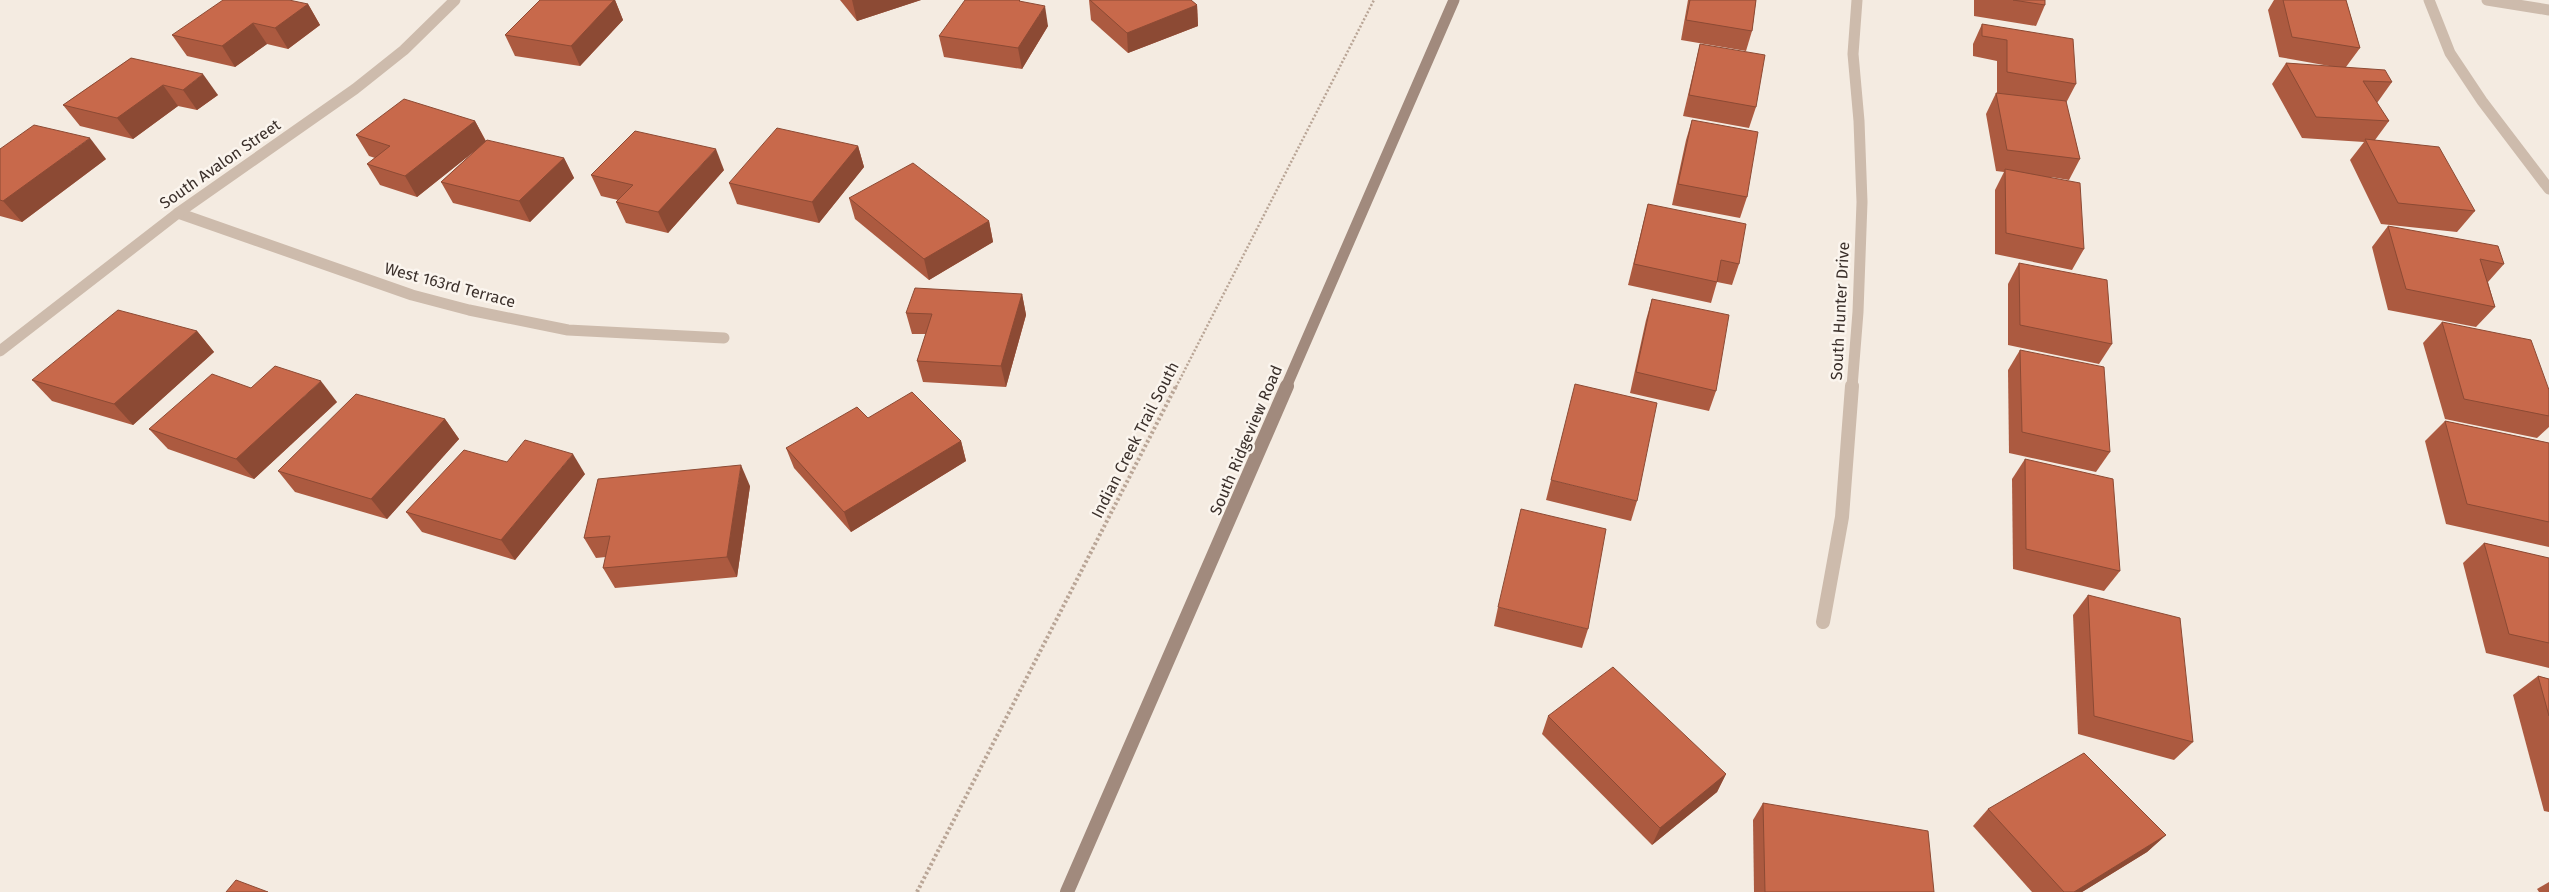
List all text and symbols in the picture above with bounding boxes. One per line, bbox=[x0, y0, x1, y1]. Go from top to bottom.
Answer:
street label: South Avalon Street bbox=[156, 115, 284, 213]
street label: South Hunter Drive bbox=[1827, 241, 1853, 381]
street label: West 163rd Terrace bbox=[382, 258, 518, 312]
street label: Indian Creek Trail South bbox=[1087, 359, 1183, 521]
street label: South Ridgeview Road bbox=[1206, 362, 1286, 518]

